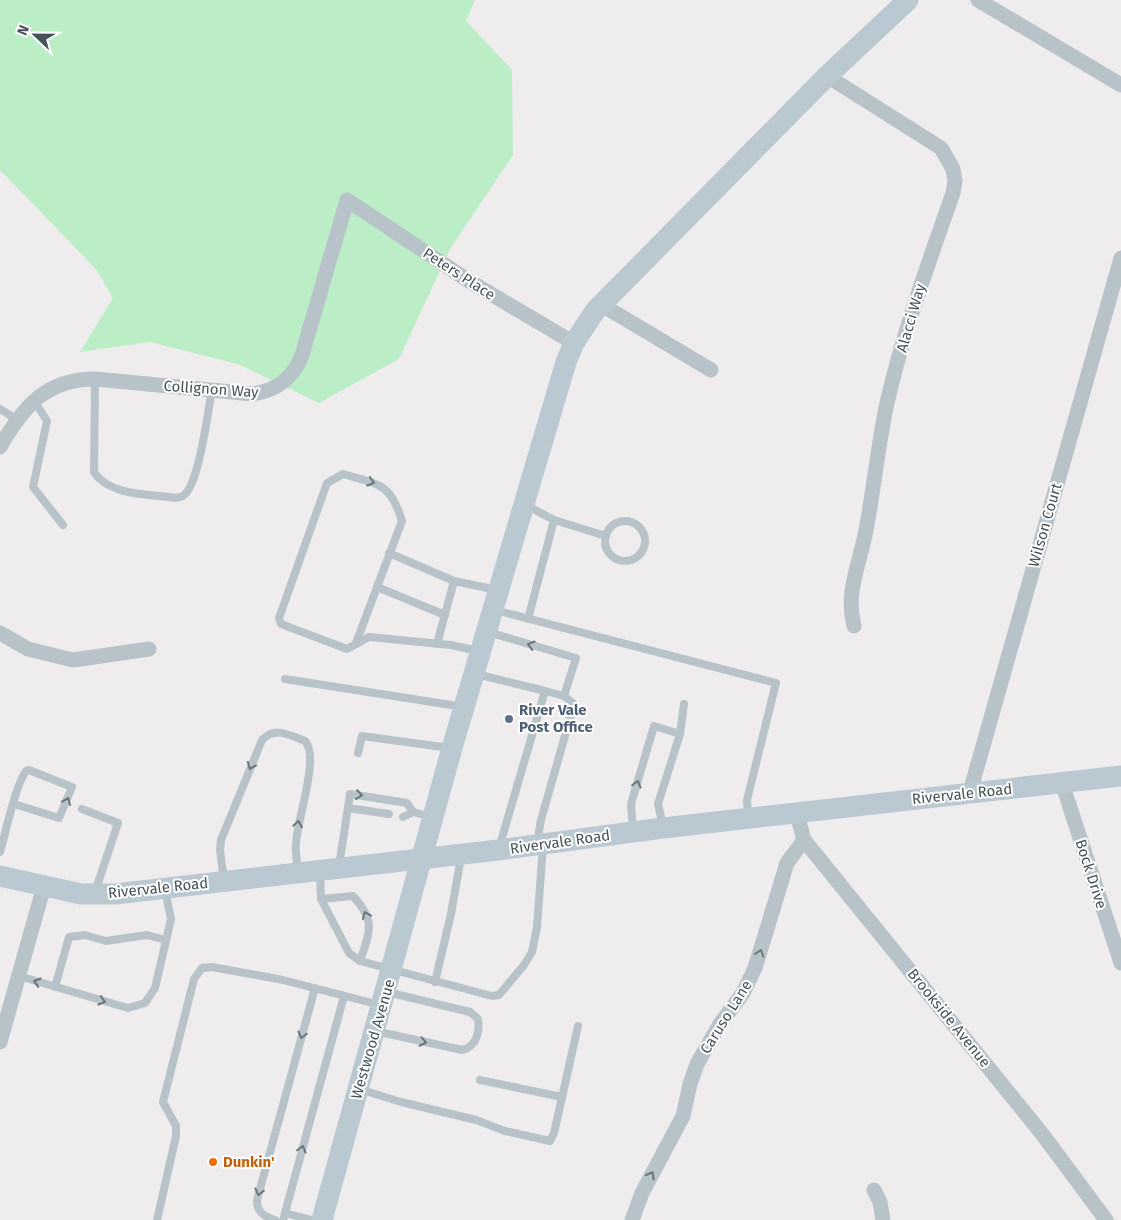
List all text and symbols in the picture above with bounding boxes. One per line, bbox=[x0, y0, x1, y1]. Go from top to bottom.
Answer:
north arrow bbox=[10, 10, 60, 60]
text: N bbox=[14, 23, 33, 38]
street label: Peters Place bbox=[420, 244, 498, 304]
street label: Alacci Way bbox=[893, 281, 930, 354]
street label: Collignon Way bbox=[163, 377, 260, 401]
one-way arrow bbox=[367, 477, 375, 487]
street label: Wilson Court bbox=[1024, 480, 1066, 569]
one-way arrow bbox=[528, 640, 536, 650]
place label: River Vale Post Office bbox=[519, 701, 593, 736]
marker: River Vale Post Office bbox=[503, 713, 515, 725]
one-way arrow bbox=[247, 761, 257, 770]
one-way arrow bbox=[631, 780, 642, 788]
street label: Rivervale Road bbox=[911, 780, 1013, 808]
one-way arrow bbox=[355, 790, 363, 800]
one-way arrow bbox=[61, 797, 72, 806]
one-way arrow bbox=[293, 820, 303, 829]
street label: Rivervale Road bbox=[509, 826, 611, 858]
street label: Bock Drive bbox=[1071, 837, 1111, 911]
street label: Rivervale Road bbox=[107, 874, 209, 902]
one-way arrow bbox=[362, 911, 373, 920]
one-way arrow bbox=[754, 949, 764, 957]
street label: Brookside Avenue bbox=[904, 965, 994, 1071]
one-way arrow bbox=[33, 977, 41, 987]
street label: Westwood Avenue bbox=[347, 977, 399, 1101]
street label: Caruso Lane bbox=[696, 977, 756, 1057]
one-way arrow bbox=[97, 995, 106, 1005]
one-way arrow bbox=[298, 1031, 308, 1039]
one-way arrow bbox=[418, 1036, 427, 1046]
one-way arrow bbox=[296, 1144, 307, 1153]
place label: Dunkin' bbox=[223, 1153, 275, 1171]
marker: Dunkin' bbox=[207, 1156, 219, 1168]
one-way arrow bbox=[645, 1172, 655, 1181]
one-way arrow bbox=[254, 1188, 265, 1196]

